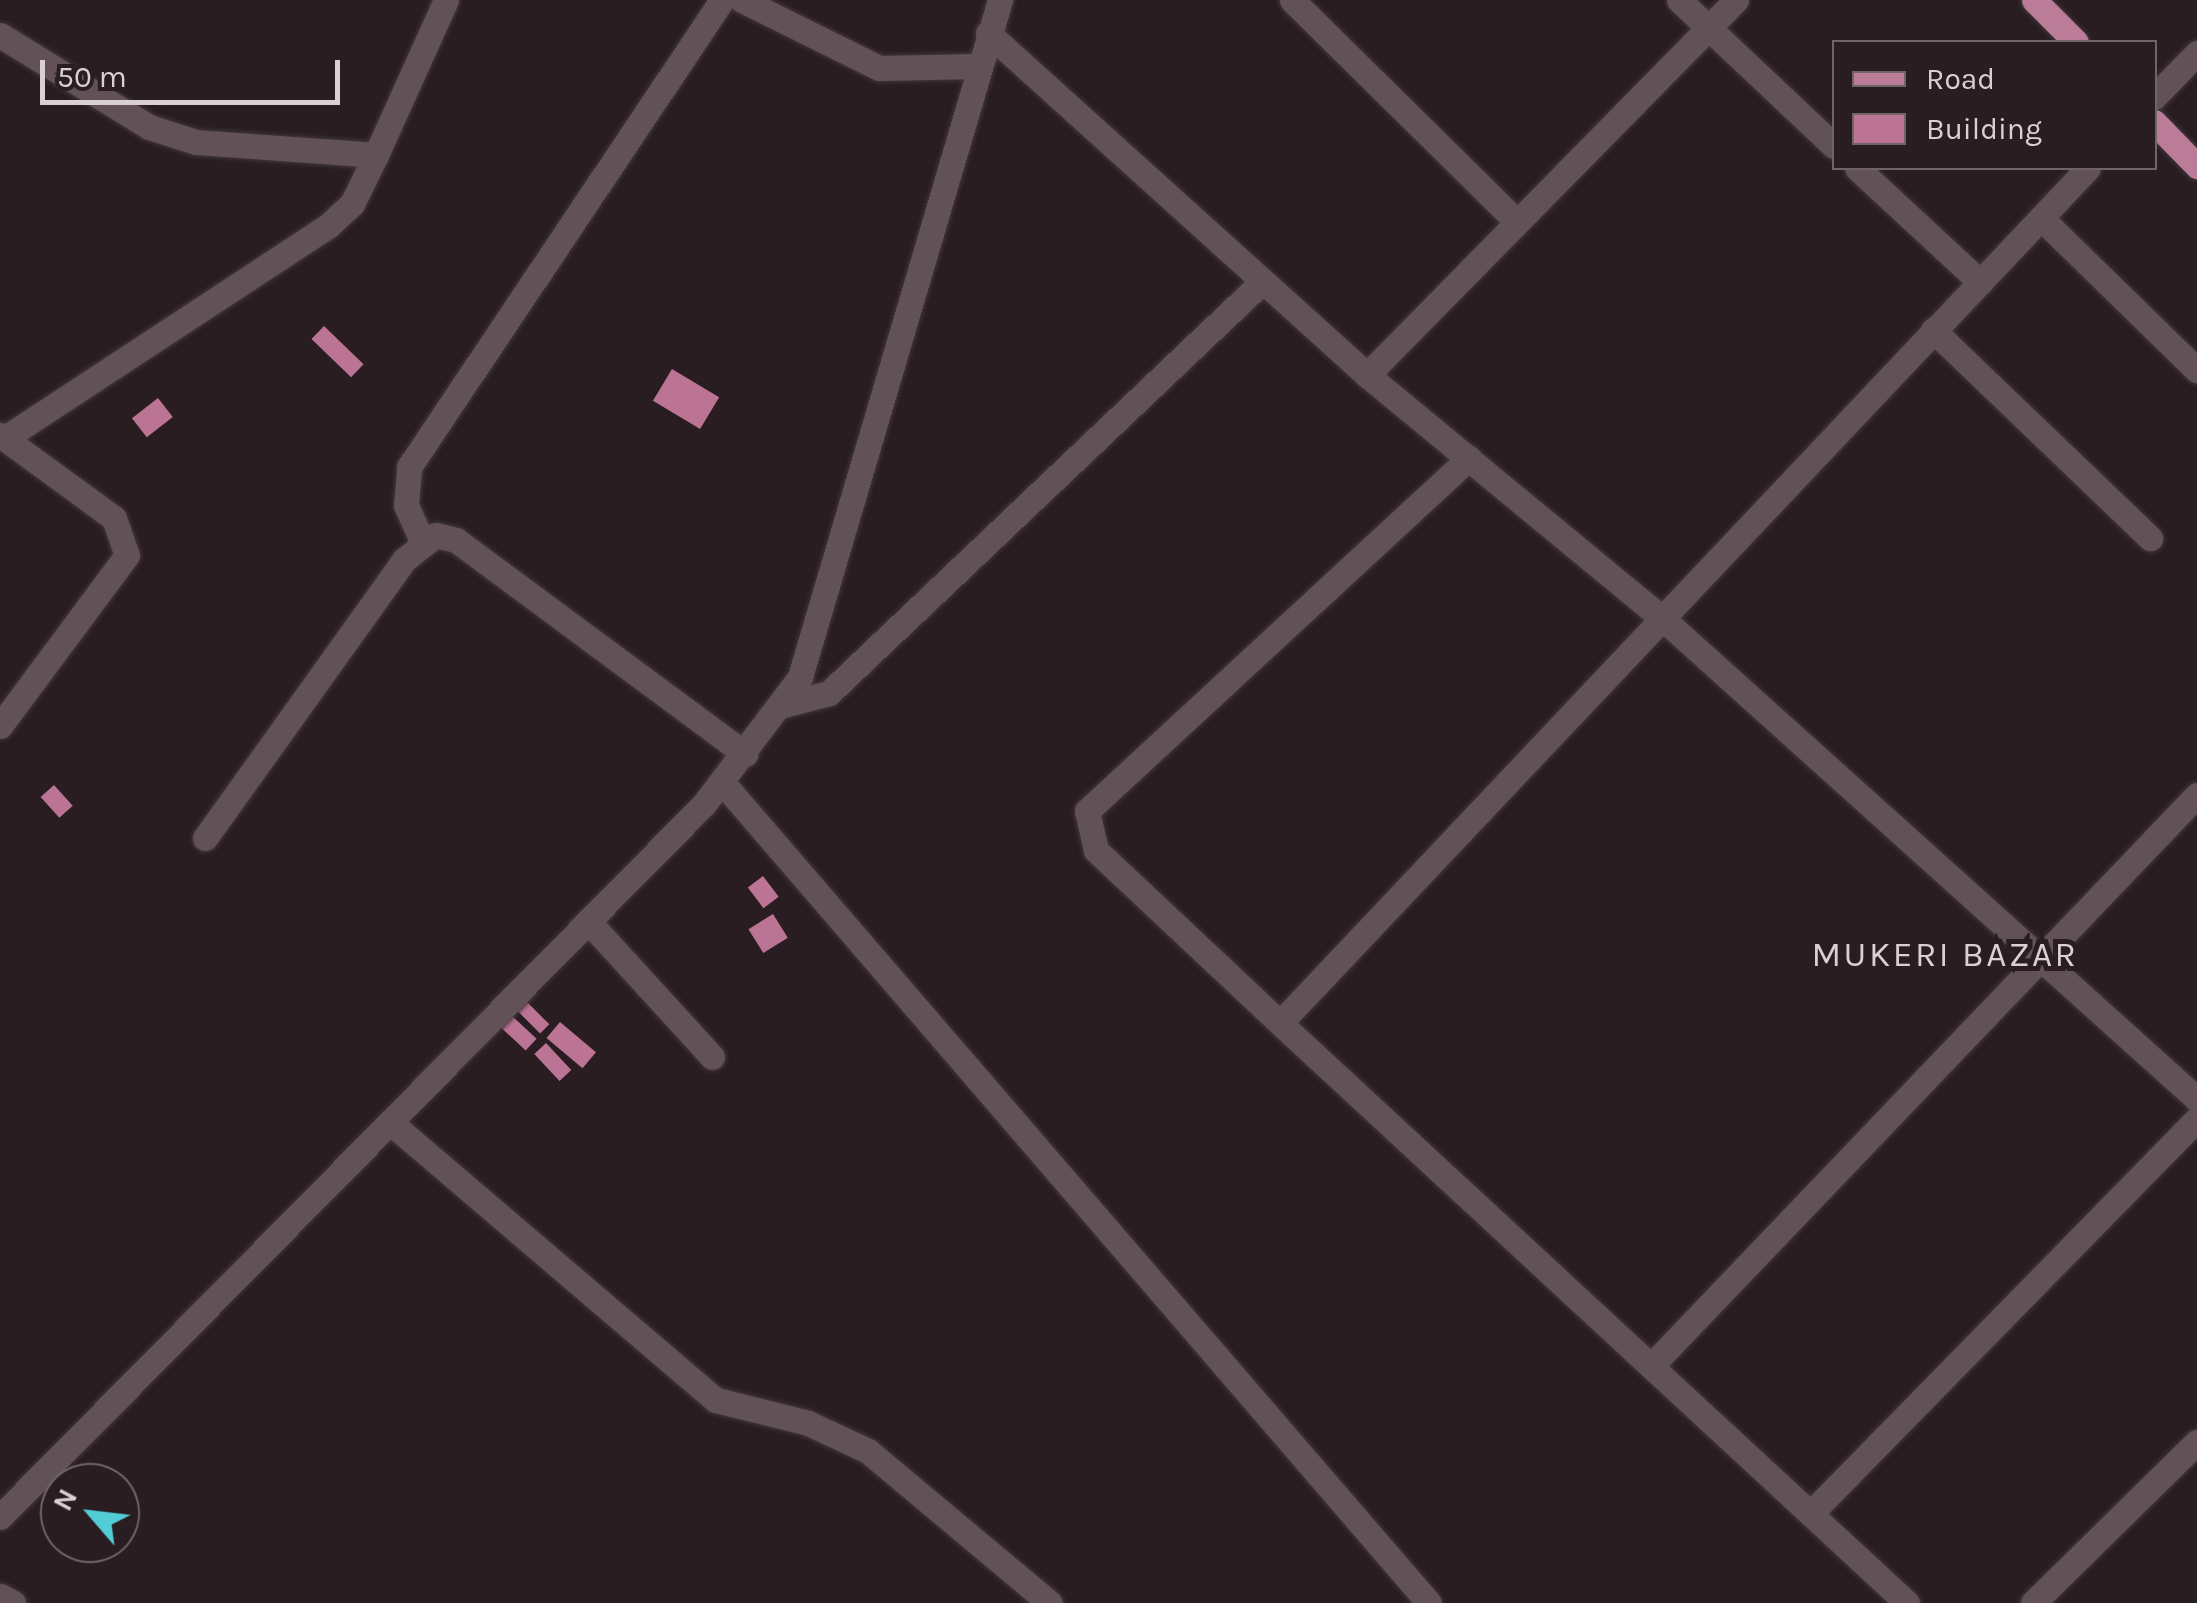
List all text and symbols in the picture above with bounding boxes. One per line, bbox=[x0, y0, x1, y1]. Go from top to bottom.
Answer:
scale bar bbox=[45, 40, 345, 102]
legend bbox=[1832, 40, 2157, 170]
text: 50 m bbox=[57, 59, 127, 95]
text: Road bbox=[1926, 61, 1995, 97]
text: Building bbox=[1926, 111, 2042, 147]
district label: MUKERI BAZAR bbox=[1811, 934, 2079, 976]
north arrow bbox=[40, 1463, 140, 1563]
text: N bbox=[46, 1483, 84, 1516]

